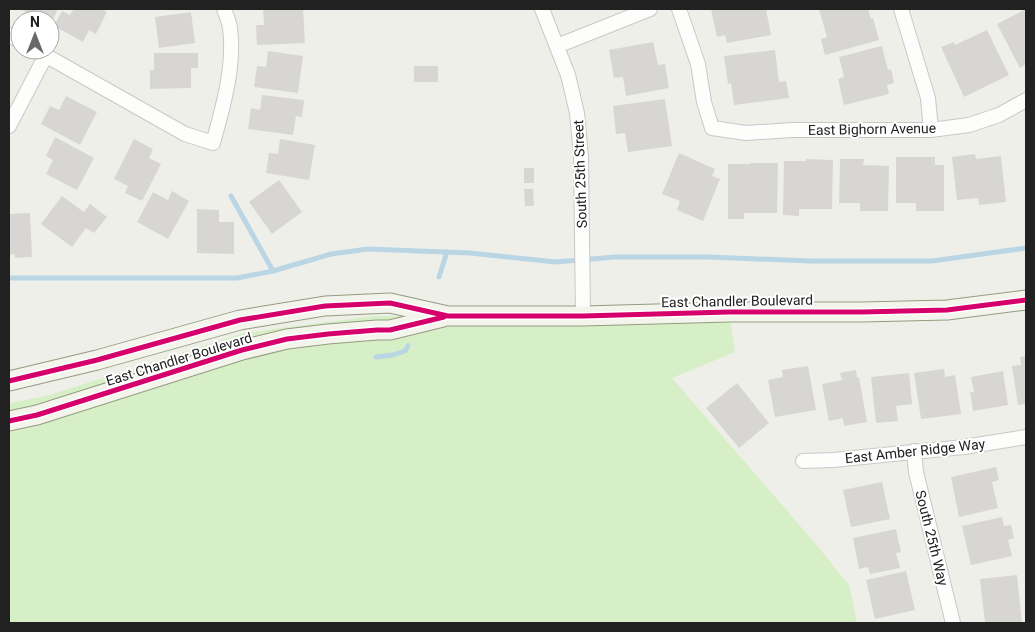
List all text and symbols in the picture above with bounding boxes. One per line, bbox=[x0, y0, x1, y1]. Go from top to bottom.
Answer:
north arrow bbox=[10, 10, 60, 60]
text: N bbox=[30, 14, 40, 30]
street label: South 25th Street bbox=[570, 119, 590, 228]
street label: East Bighorn Avenue bbox=[808, 120, 936, 138]
street label: East Chandler Boulevard bbox=[661, 292, 813, 310]
street label: East Chandler Boulevard bbox=[104, 329, 254, 389]
street label: East Amber Ridge Way bbox=[844, 436, 986, 466]
street label: South 25th Way bbox=[912, 489, 952, 588]

